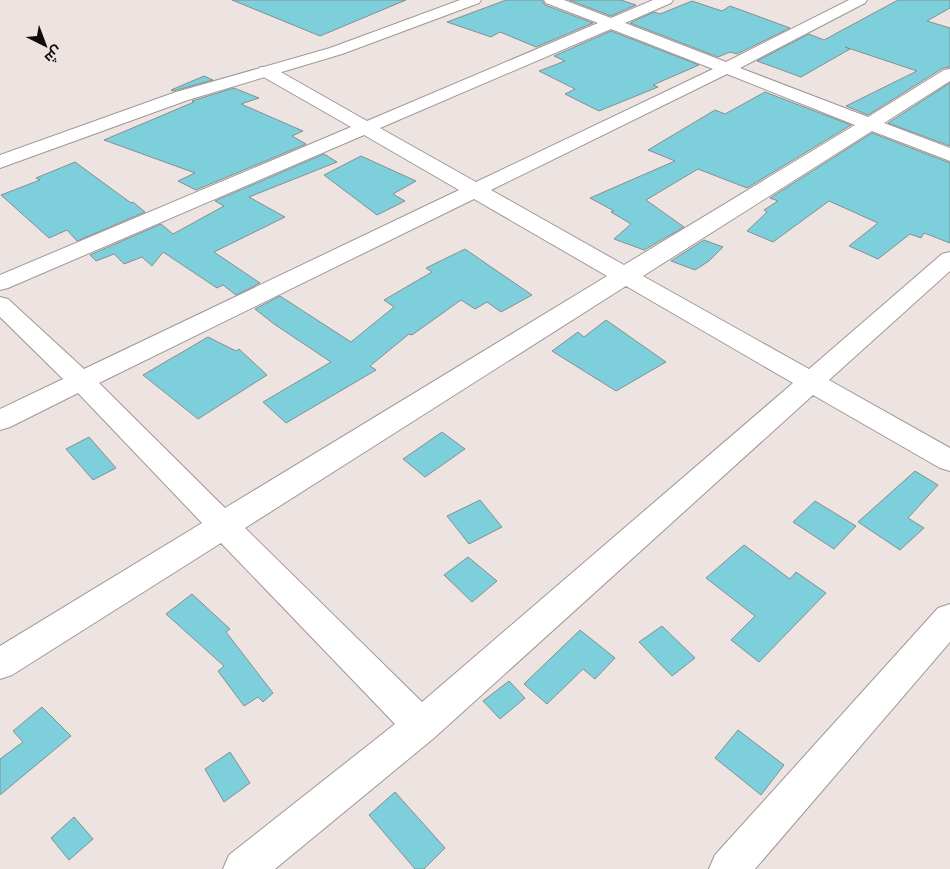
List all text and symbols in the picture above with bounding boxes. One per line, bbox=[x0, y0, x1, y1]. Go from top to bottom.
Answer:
north arrow bbox=[20, 20, 70, 70]
text: ش bbox=[41, 42, 66, 67]

